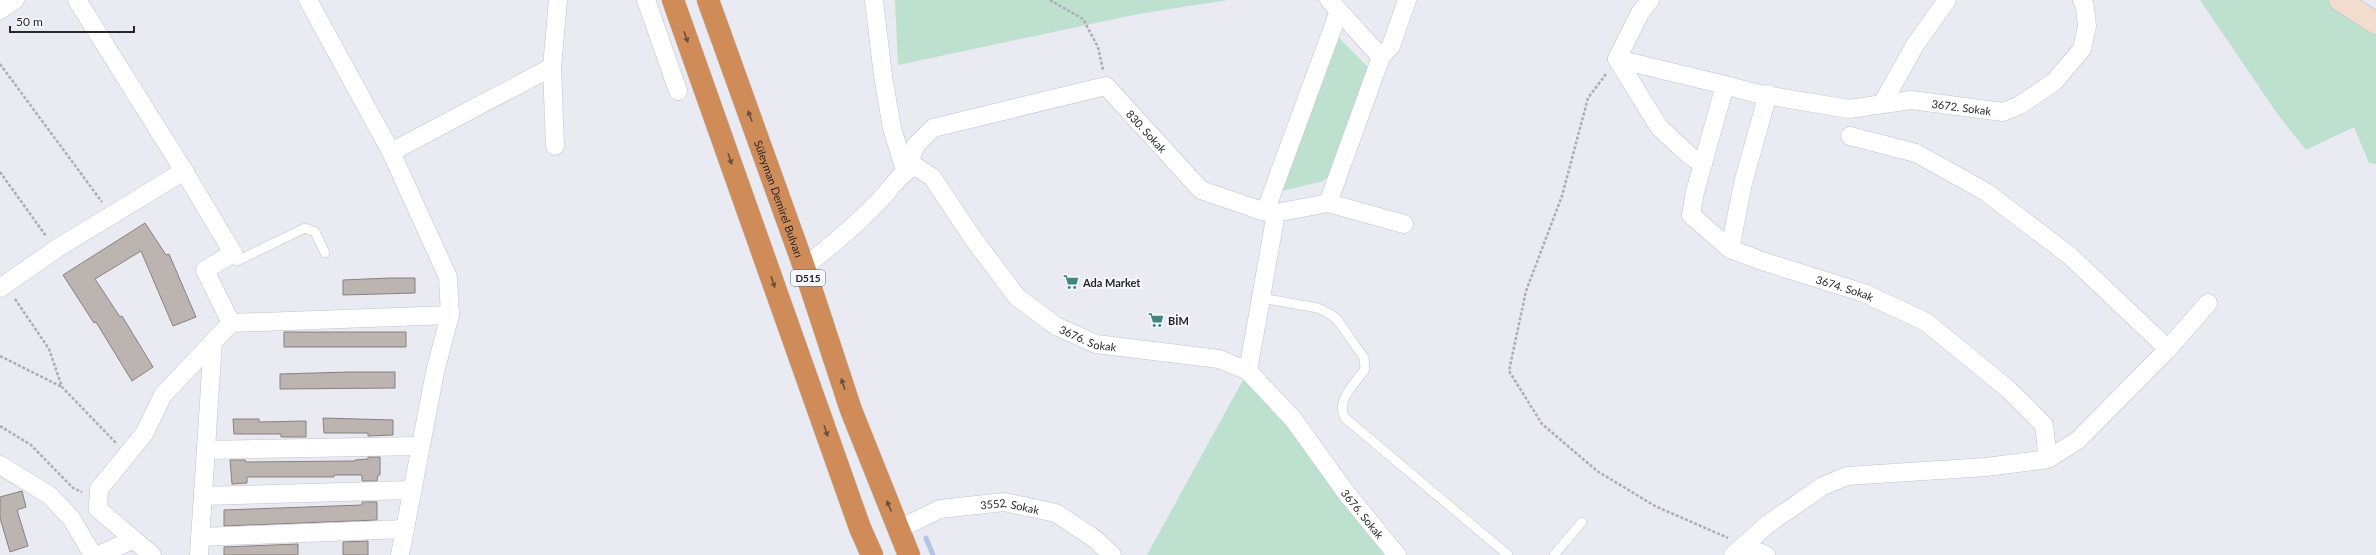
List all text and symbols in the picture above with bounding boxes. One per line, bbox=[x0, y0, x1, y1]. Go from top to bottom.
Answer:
scale bar bbox=[10, 8, 134, 34]
text: 50 m bbox=[16, 14, 43, 29]
one-way arrow bbox=[684, 31, 690, 43]
street label: 3672. Sokak bbox=[1931, 96, 1992, 117]
street label: 830. Sokak bbox=[1124, 107, 1170, 155]
one-way arrow bbox=[746, 110, 752, 122]
street label: Süleyman Demirel Bulvarı bbox=[752, 138, 806, 259]
one-way arrow bbox=[727, 154, 733, 166]
road number: D515 bbox=[791, 270, 825, 286]
street label: 3674. Sokak bbox=[1815, 272, 1876, 303]
supermarket icon: Ada Market bbox=[1062, 273, 1080, 291]
one-way arrow bbox=[770, 276, 776, 288]
place label: Ada Market bbox=[1082, 276, 1141, 289]
supermarket icon: BİM bbox=[1147, 311, 1165, 329]
place label: BİM bbox=[1168, 314, 1189, 327]
street label: 3676. Sokak bbox=[1058, 322, 1118, 353]
one-way arrow bbox=[840, 378, 846, 390]
one-way arrow bbox=[823, 425, 829, 437]
street label: 3676. Sokak bbox=[1339, 486, 1387, 541]
street label: 3552. Sokak bbox=[980, 495, 1041, 516]
one-way arrow bbox=[886, 499, 892, 511]

